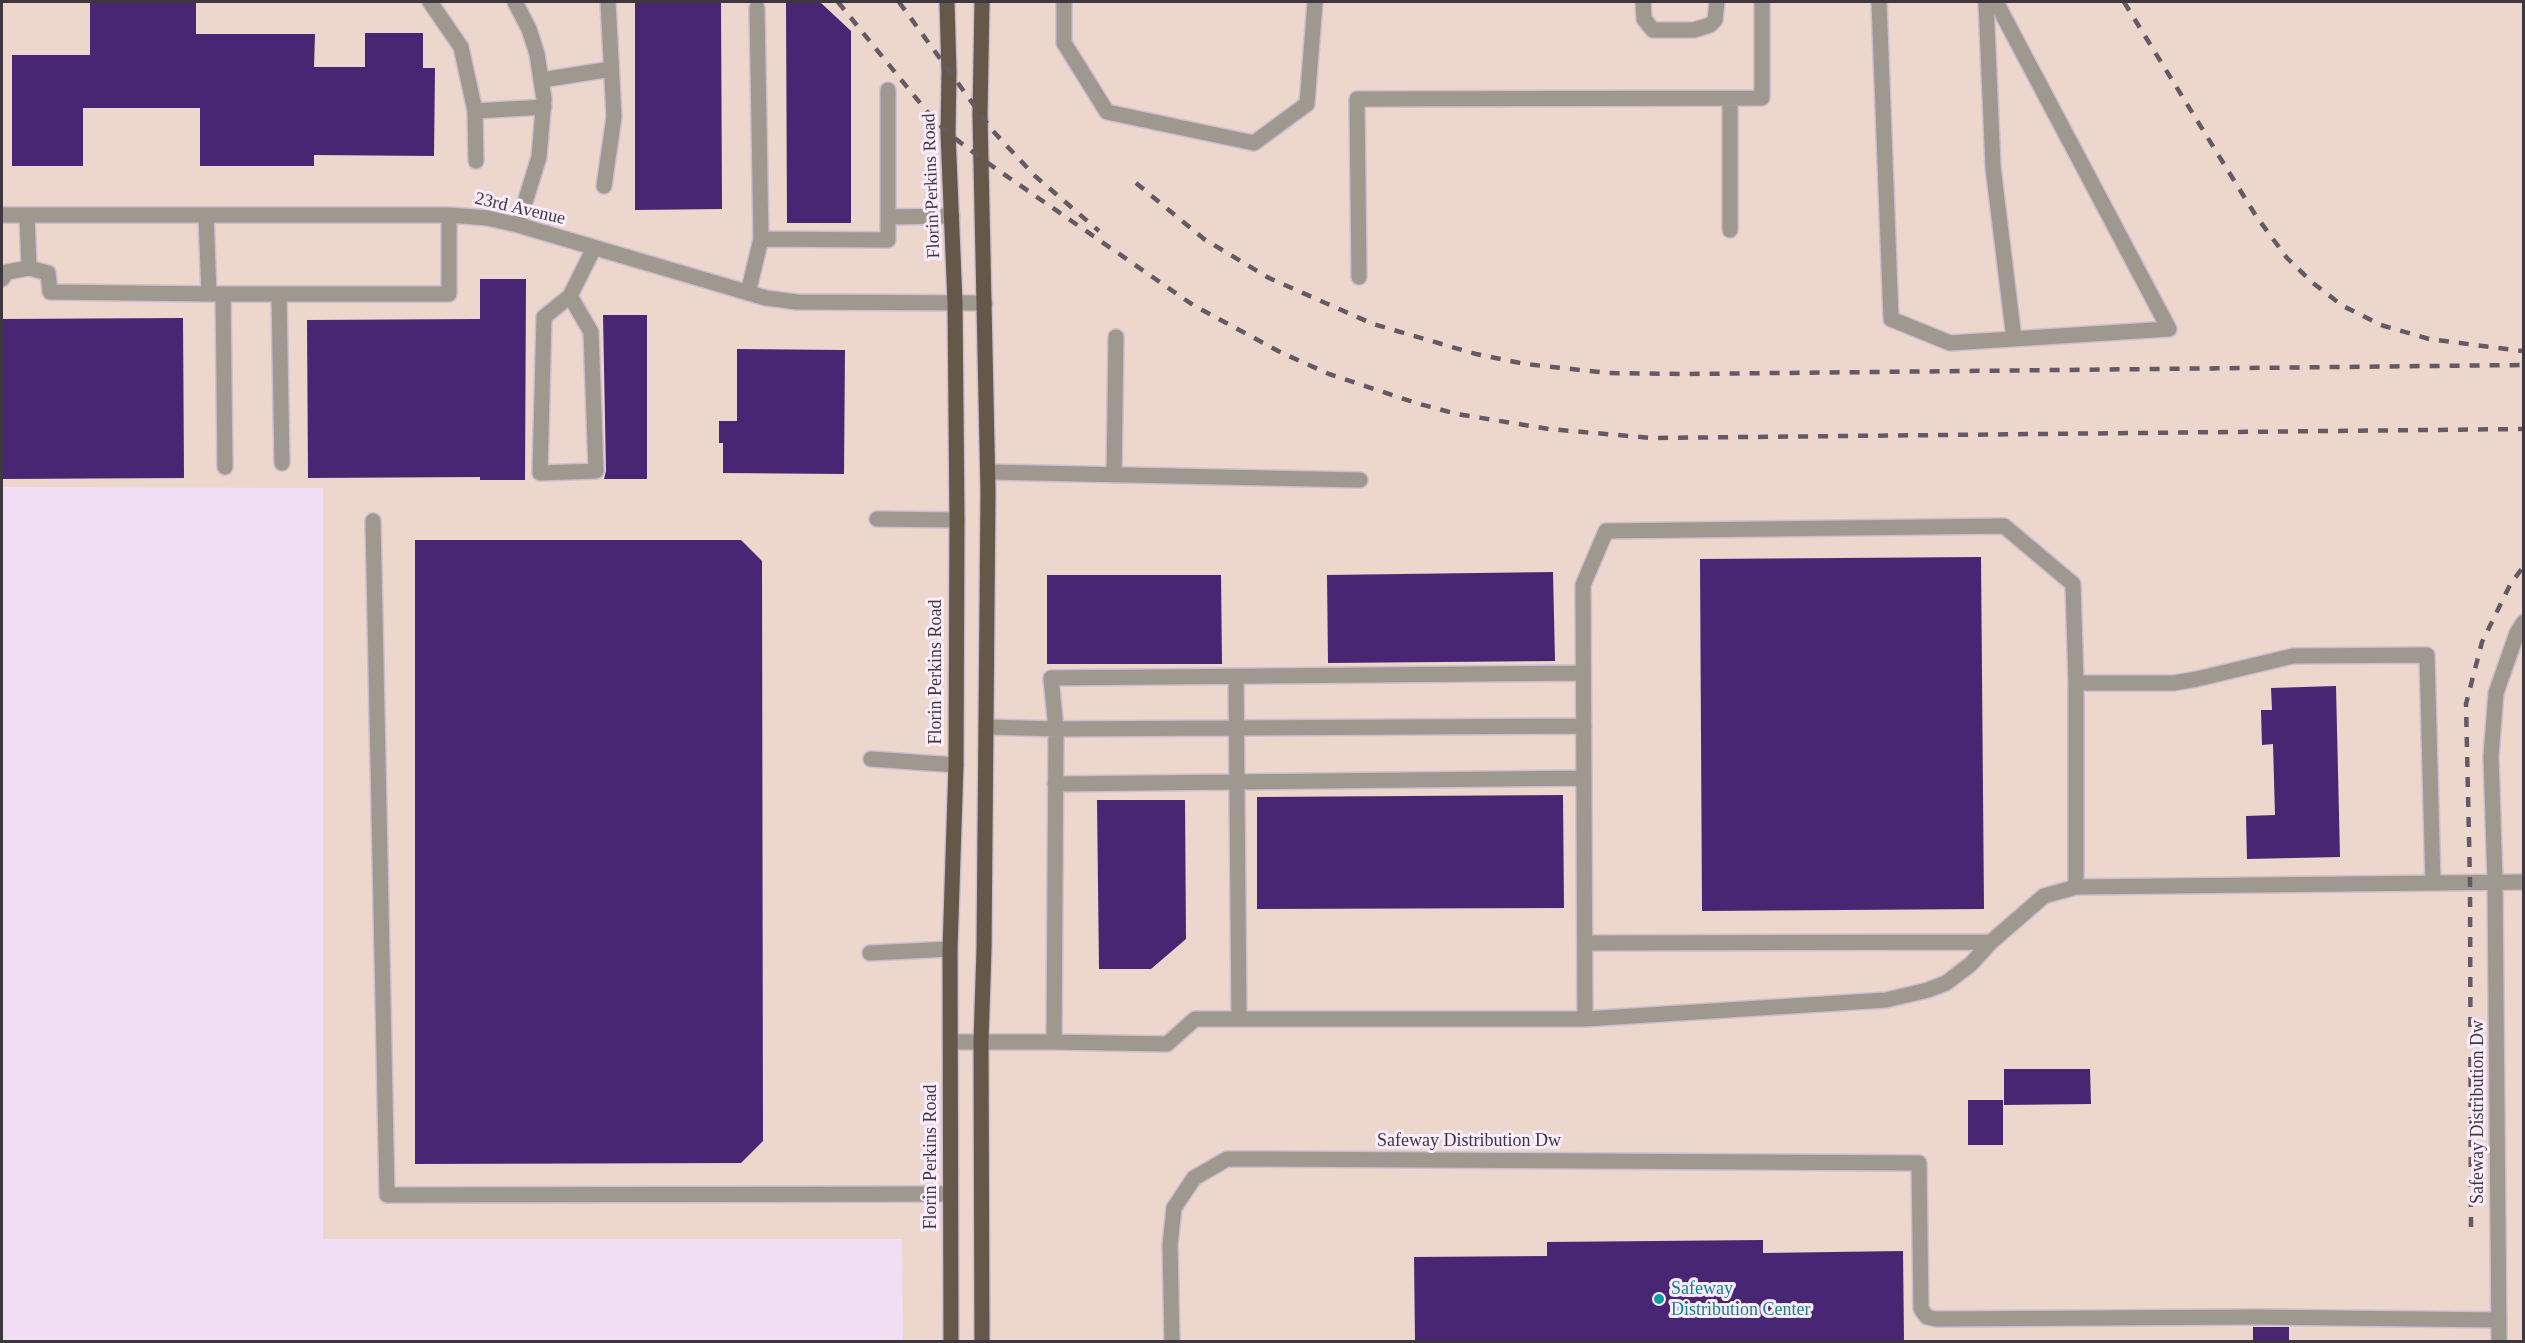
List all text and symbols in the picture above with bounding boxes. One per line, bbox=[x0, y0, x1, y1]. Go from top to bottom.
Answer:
street label: Florin Perkins Road bbox=[919, 113, 945, 259]
street label: 23rd Avenue bbox=[473, 188, 567, 230]
street label: Florin Perkins Road bbox=[925, 599, 947, 745]
street label: Safeway Distribution Dw bbox=[2467, 1020, 2489, 1204]
street label: Florin Perkins Road bbox=[920, 1084, 942, 1230]
street label: Safeway Distribution Dw bbox=[1377, 1130, 1561, 1152]
place label: Safeway Distribution Center bbox=[1671, 1278, 1810, 1320]
marker: Safeway Distribution Center bbox=[1652, 1292, 1666, 1306]

